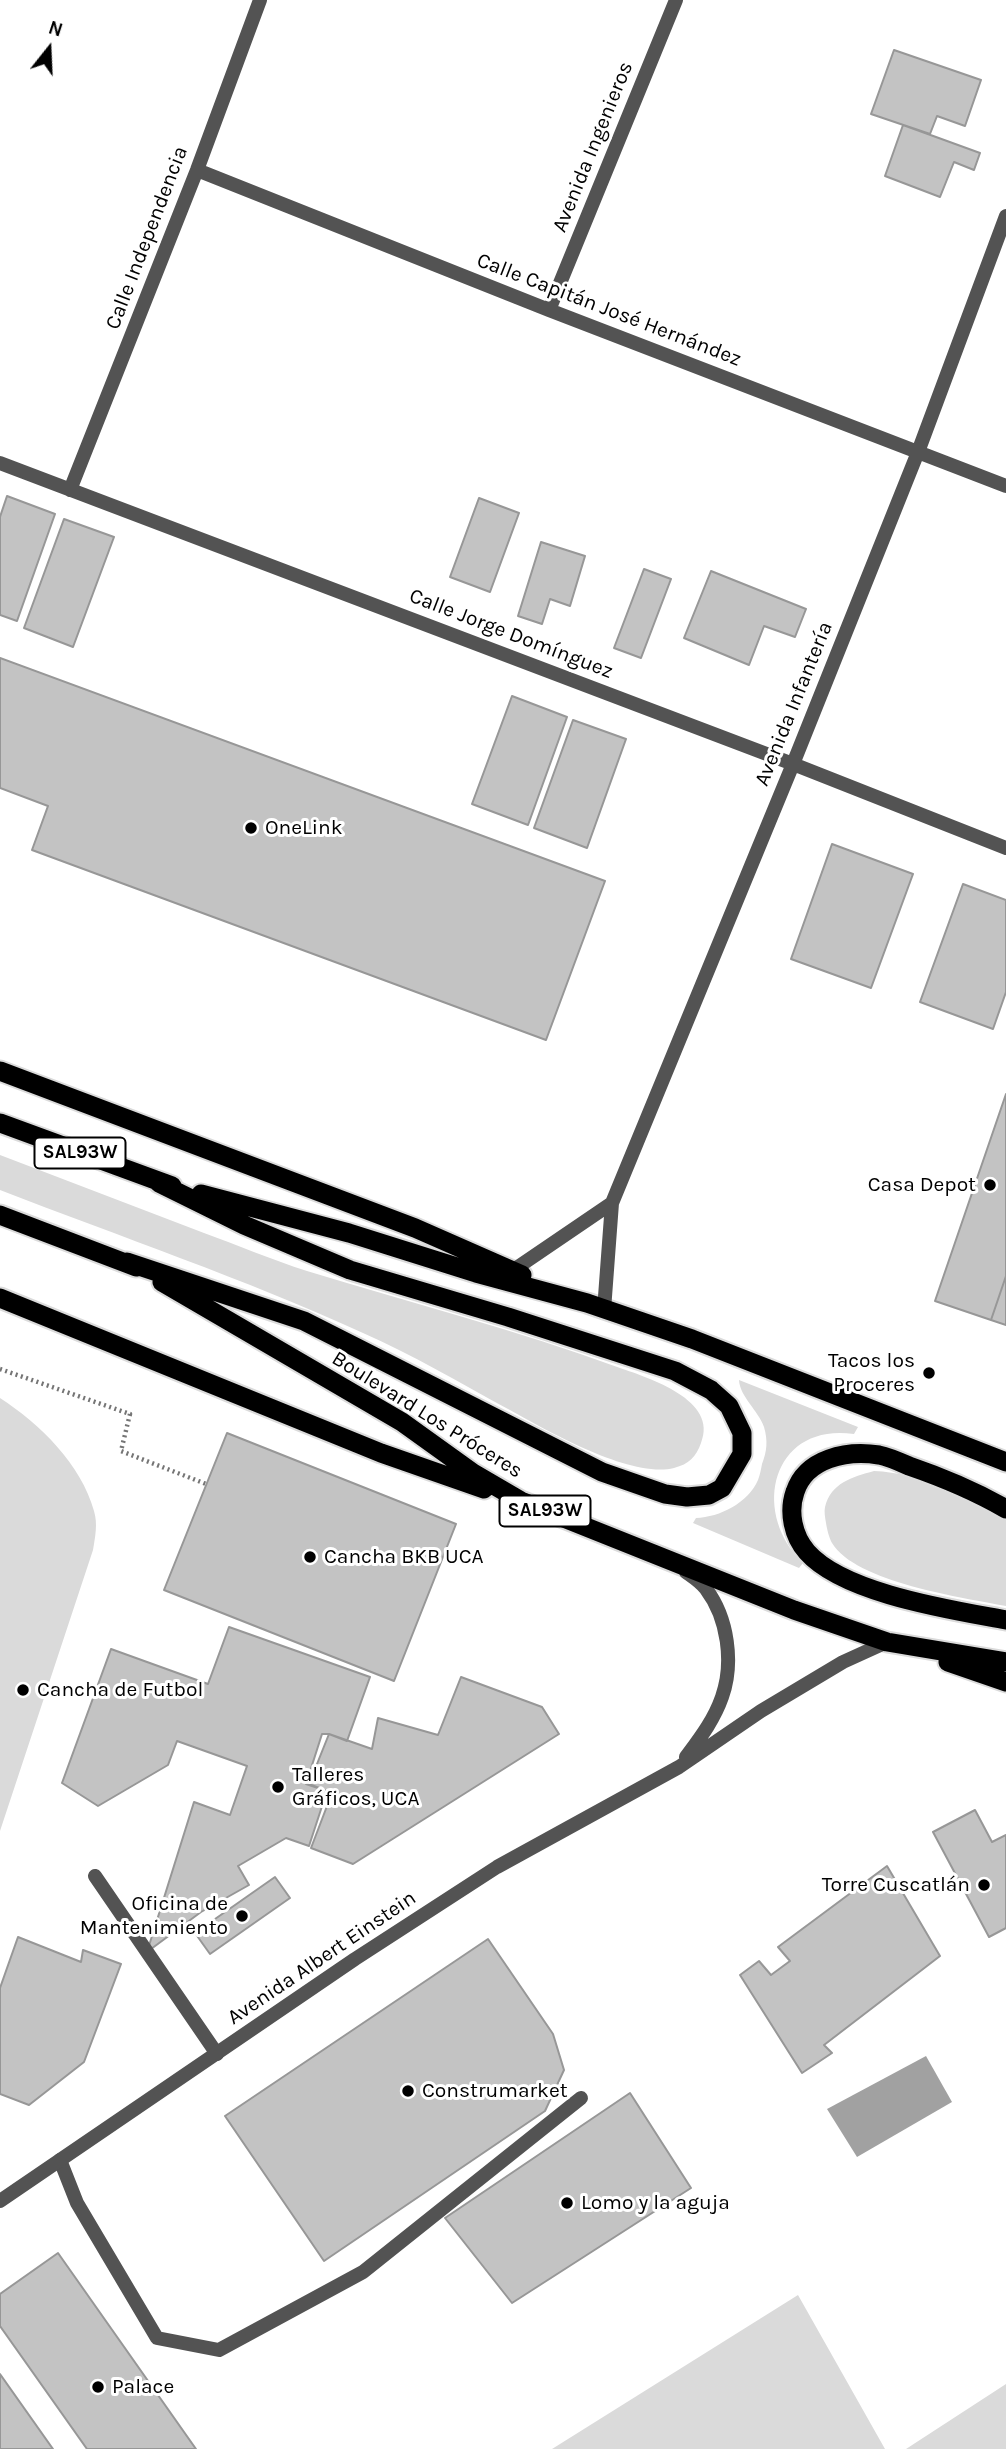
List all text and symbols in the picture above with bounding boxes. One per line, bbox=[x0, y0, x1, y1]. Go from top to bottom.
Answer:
north arrow bbox=[14, 14, 84, 84]
text: N bbox=[46, 16, 65, 42]
street label: Avenida Ingenieros bbox=[547, 58, 639, 236]
street label: Calle Independencia bbox=[100, 143, 194, 333]
street label: Calle Capitán José Hernández bbox=[473, 248, 745, 372]
street label: Calle Jorge Domínguez bbox=[406, 584, 616, 684]
street label: Avenida Infantería bbox=[750, 618, 838, 790]
place label: OneLink bbox=[265, 815, 343, 841]
marker: OneLink bbox=[243, 820, 259, 836]
road number: SAL93W bbox=[34, 1138, 126, 1168]
place label: Casa Depot bbox=[868, 1172, 976, 1198]
marker: Casa Depot bbox=[982, 1177, 998, 1193]
street label: Boulevard Los Próceres bbox=[327, 1346, 527, 1484]
place label: Tacos los Proceres bbox=[828, 1348, 915, 1398]
marker: Tacos los Proceres bbox=[921, 1365, 937, 1381]
road number: SAL93W bbox=[500, 1496, 590, 1526]
place label: Cancha BKB UCA bbox=[324, 1544, 484, 1570]
marker: Cancha BKB UCA bbox=[302, 1549, 318, 1565]
place label: Cancha de Futbol bbox=[37, 1677, 203, 1703]
marker: Cancha de Futbol bbox=[15, 1682, 31, 1698]
place label: Talleres Gráficos, UCA bbox=[292, 1762, 420, 1812]
marker: Talleres Gráficos, UCA bbox=[270, 1779, 286, 1795]
place label: Torre Cuscatlán bbox=[822, 1872, 970, 1898]
marker: Torre Cuscatlán bbox=[976, 1877, 992, 1893]
street label: Avenida Albert Einstein bbox=[223, 1886, 421, 2030]
place label: Oficina de Mantenimiento bbox=[80, 1891, 228, 1941]
marker: Oficina de Mantenimiento bbox=[234, 1908, 250, 1924]
place label: Construmarket bbox=[422, 2078, 568, 2104]
marker: Construmarket bbox=[400, 2083, 416, 2099]
place label: Lomo y la aguja bbox=[581, 2190, 730, 2216]
marker: Lomo y la aguja bbox=[559, 2195, 575, 2211]
place label: Palace bbox=[112, 2374, 174, 2400]
marker: Palace bbox=[90, 2379, 106, 2395]

